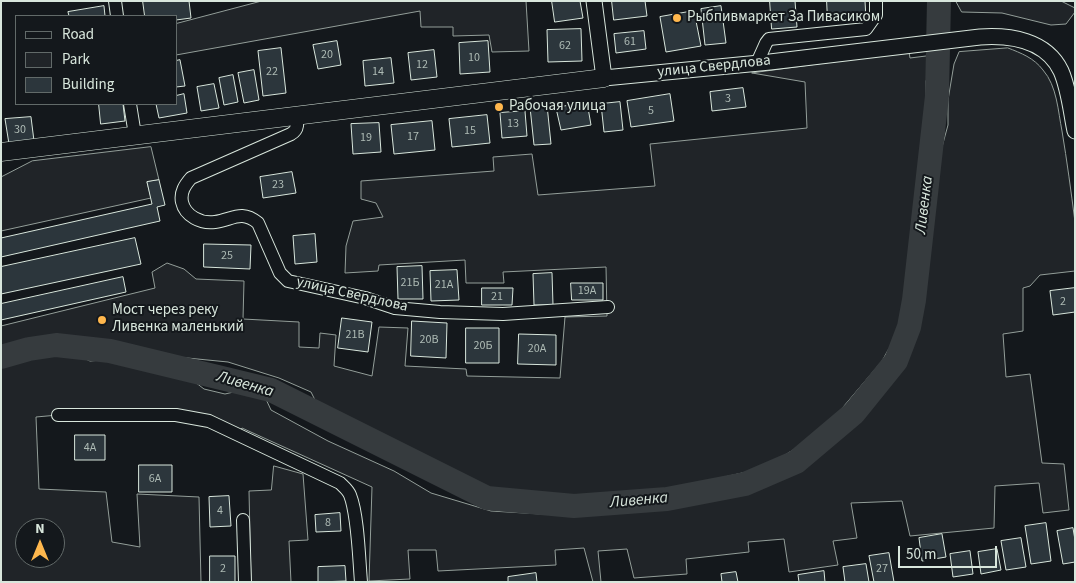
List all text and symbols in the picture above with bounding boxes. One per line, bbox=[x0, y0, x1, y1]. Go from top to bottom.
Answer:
place label: Рыбпивмаркет За Пивасиком bbox=[687, 9, 880, 27]
marker: Рыбпивмаркет За Пивасиком bbox=[671, 12, 683, 24]
legend bbox=[15, 15, 178, 105]
text: Road bbox=[62, 24, 94, 45]
house number: 61 bbox=[624, 35, 636, 49]
house number: 62 bbox=[559, 39, 571, 53]
house number: 20 bbox=[321, 48, 333, 62]
text: Park bbox=[62, 49, 90, 70]
house number: 10 bbox=[468, 51, 480, 65]
street label: улица Свердлова bbox=[656, 52, 772, 82]
house number: 12 bbox=[416, 58, 428, 72]
house number: 22 bbox=[266, 65, 278, 79]
house number: 14 bbox=[372, 65, 384, 79]
text: Building bbox=[62, 74, 114, 95]
house number: 3 bbox=[725, 92, 731, 106]
place label: Рабочая улица bbox=[509, 98, 606, 116]
marker: Рабочая улица bbox=[493, 101, 505, 113]
house number: 5 bbox=[648, 104, 654, 118]
house number: 13 bbox=[507, 117, 519, 131]
house number: 30 bbox=[14, 123, 26, 137]
house number: 15 bbox=[464, 124, 476, 138]
house number: 17 bbox=[407, 130, 419, 144]
house number: 19 bbox=[360, 131, 372, 145]
water label: Ливенка bbox=[912, 175, 938, 235]
house number: 23 bbox=[272, 178, 284, 192]
house number: 25 bbox=[221, 249, 233, 263]
street label: улица Свердлова bbox=[295, 273, 409, 317]
house number: 21Б bbox=[401, 276, 419, 290]
house number: 21А bbox=[435, 278, 453, 292]
house number: 19А bbox=[578, 284, 596, 298]
house number: 21 bbox=[491, 290, 503, 304]
house number: 2 bbox=[1060, 295, 1066, 309]
place label: Мост через реку Ливенка маленький bbox=[112, 302, 244, 337]
marker: Мост через реку Ливенка маленький bbox=[96, 314, 108, 326]
house number: 21В bbox=[346, 328, 364, 342]
house number: 20В bbox=[420, 333, 438, 347]
house number: 20Б bbox=[474, 339, 492, 353]
house number: 20А bbox=[528, 342, 546, 356]
water label: Ливенка bbox=[214, 368, 276, 402]
house number: 4А bbox=[84, 441, 96, 455]
house number: 6А bbox=[149, 472, 161, 486]
water label: Ливенка bbox=[609, 489, 669, 513]
house number: 4 bbox=[217, 504, 223, 518]
house number: 8 bbox=[325, 516, 331, 530]
north arrow bbox=[15, 518, 65, 568]
text: N bbox=[35, 519, 45, 539]
scale bar bbox=[901, 536, 1000, 568]
text: 50 m bbox=[906, 544, 936, 565]
house number: 2 bbox=[220, 562, 226, 576]
house number: 27 bbox=[876, 562, 888, 576]

